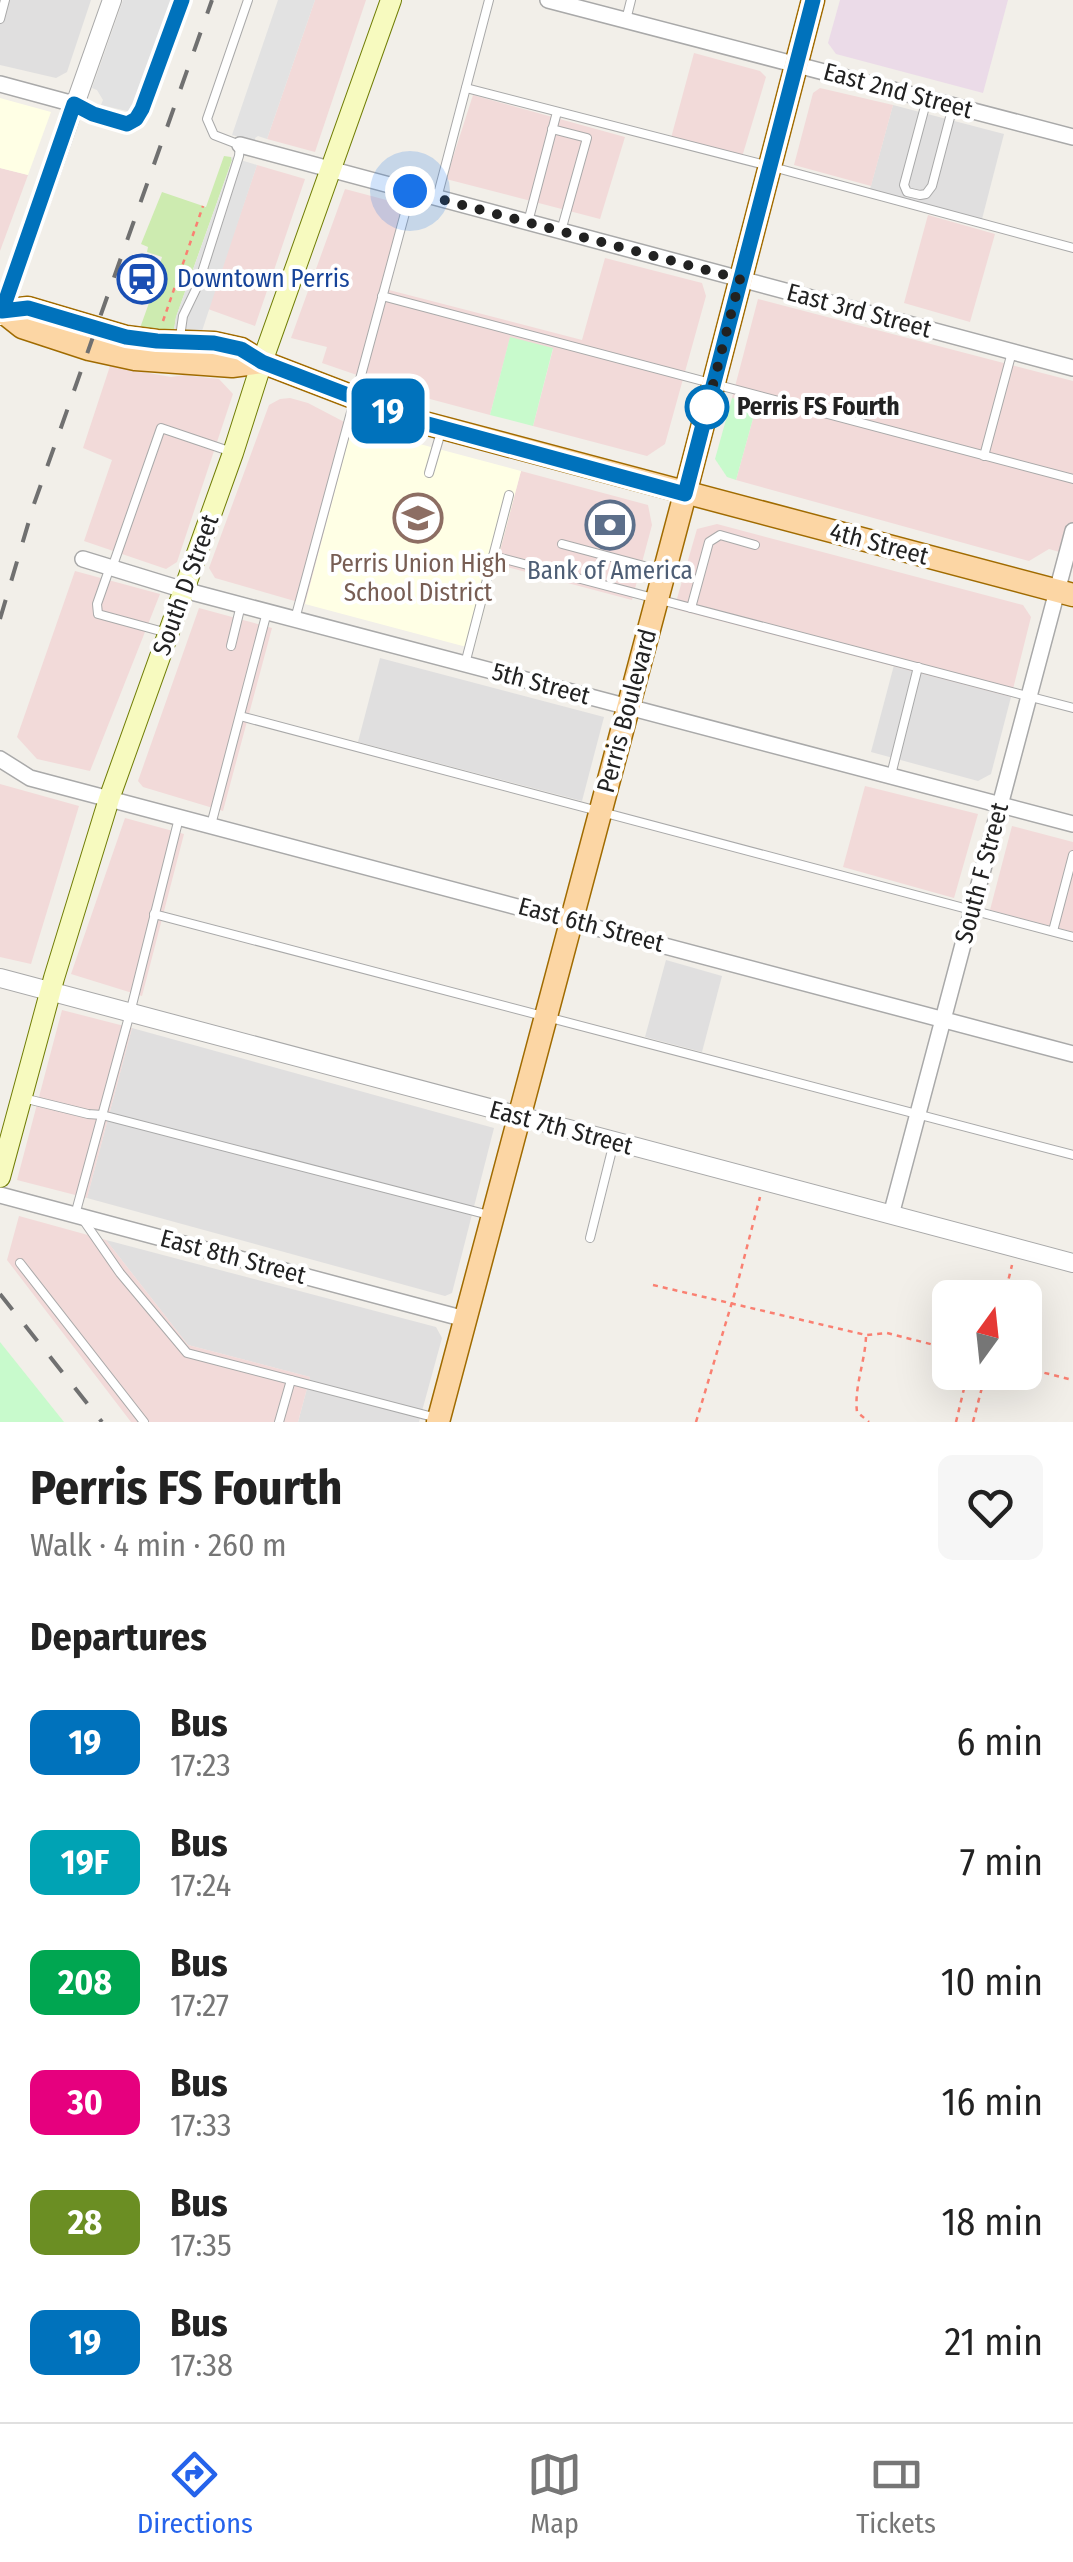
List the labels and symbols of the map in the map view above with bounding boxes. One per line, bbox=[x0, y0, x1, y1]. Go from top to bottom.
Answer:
street label: East 2nd Street bbox=[820, 57, 977, 126]
your location bbox=[385, 166, 435, 216]
station icon: Downtown Perris bbox=[116, 253, 168, 305]
place label: Downtown Perris bbox=[177, 264, 350, 294]
street label: East 3rd Street bbox=[784, 277, 935, 345]
line badge: 19 bbox=[343, 378, 433, 444]
marker: Perris FS Fourth bbox=[686, 386, 728, 428]
place label: Perris FS Fourth bbox=[737, 392, 900, 422]
school or university icon: Perris Union High School District bbox=[392, 492, 444, 544]
bank icon: Bank of America bbox=[584, 499, 636, 551]
street label: South D Street bbox=[147, 510, 226, 660]
street label: 4th Street bbox=[826, 516, 932, 572]
place label: Perris Union High School District bbox=[329, 549, 507, 608]
place label: Bank of America bbox=[527, 556, 693, 586]
street label: Perris Boulevard bbox=[591, 626, 663, 796]
street label: 5th Street bbox=[489, 657, 594, 712]
street label: South F Street bbox=[949, 799, 1015, 947]
street label: East 6th Street bbox=[515, 891, 668, 959]
street label: East 7th Street bbox=[486, 1094, 637, 1162]
street label: East 8th Street bbox=[157, 1223, 310, 1291]
north arrow bbox=[932, 1280, 1042, 1390]

